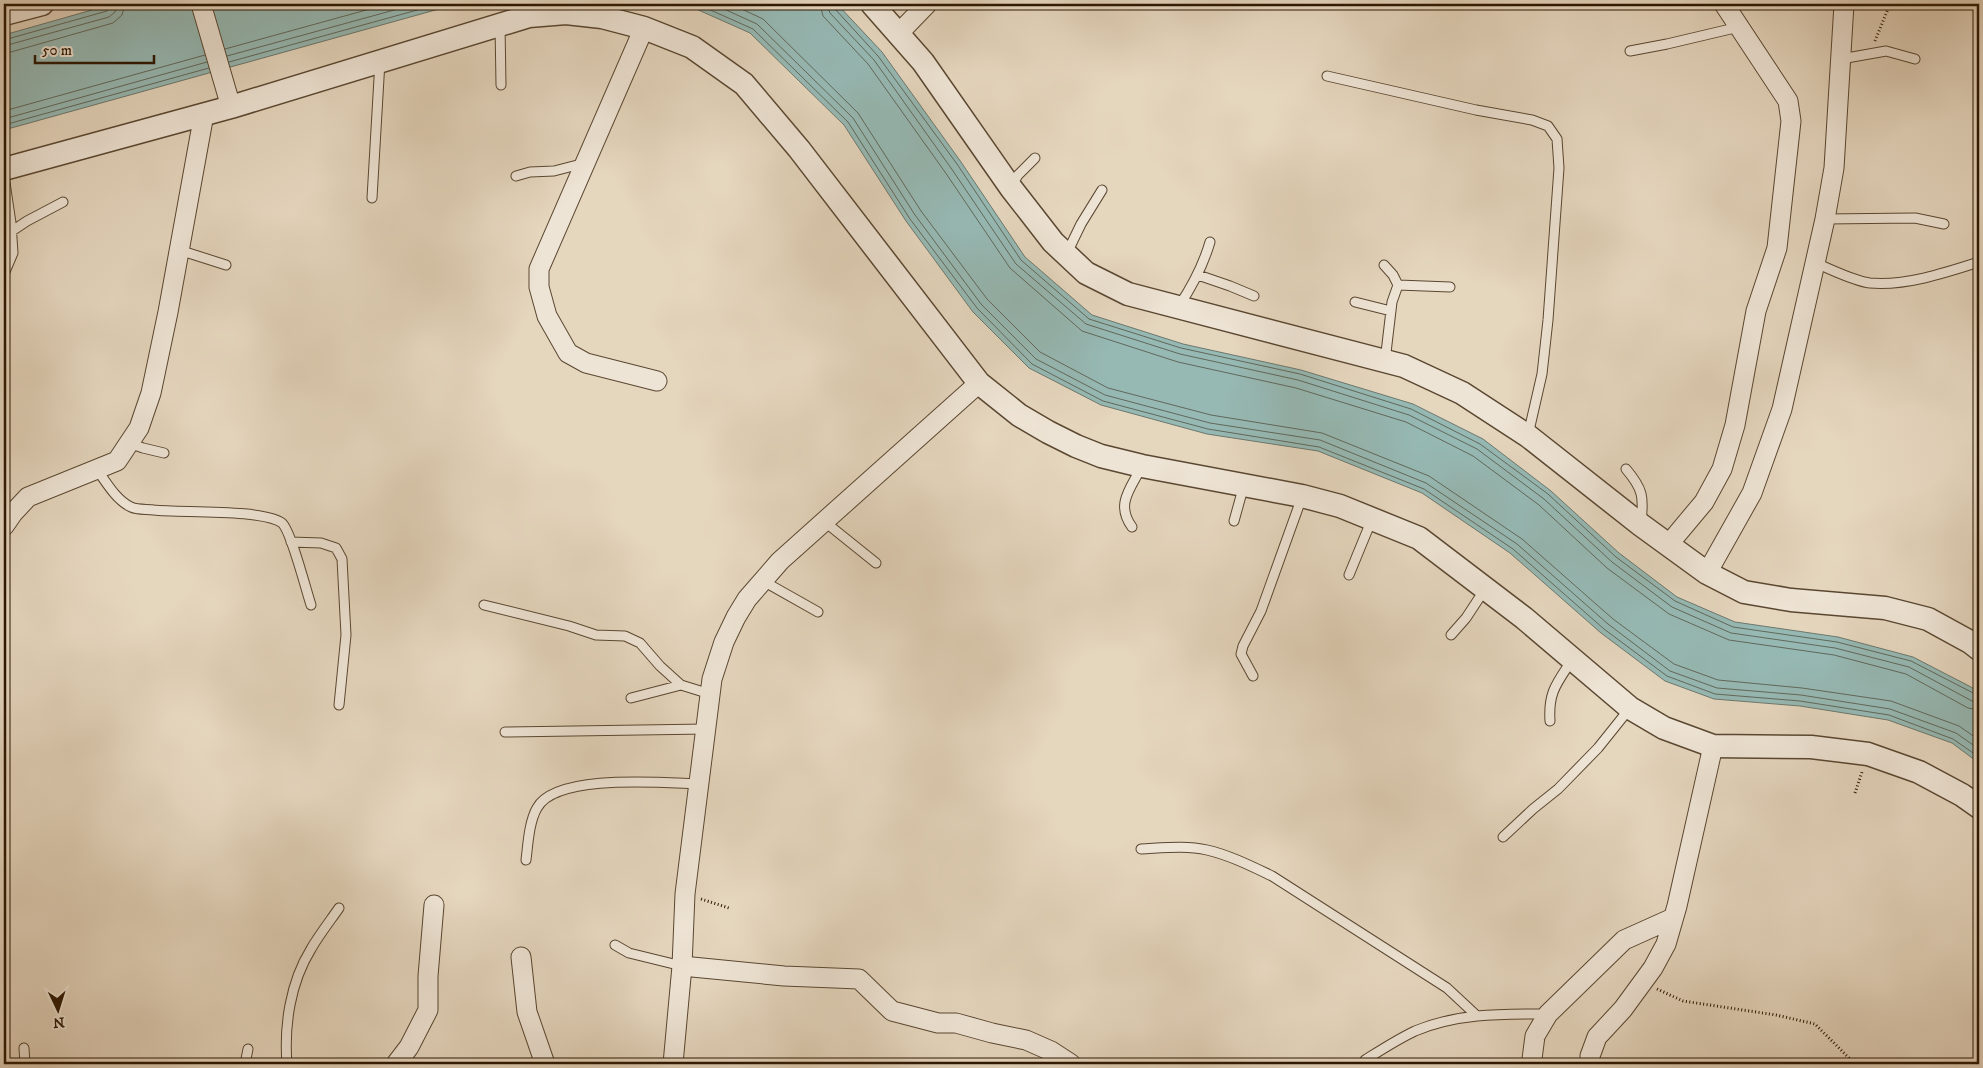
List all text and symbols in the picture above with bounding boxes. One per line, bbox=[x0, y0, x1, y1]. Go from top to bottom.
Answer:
scale bar bbox=[35, 32, 154, 64]
text: 50 m bbox=[42, 41, 72, 60]
north arrow bbox=[32, 986, 82, 1036]
text: N bbox=[52, 1013, 65, 1031]

